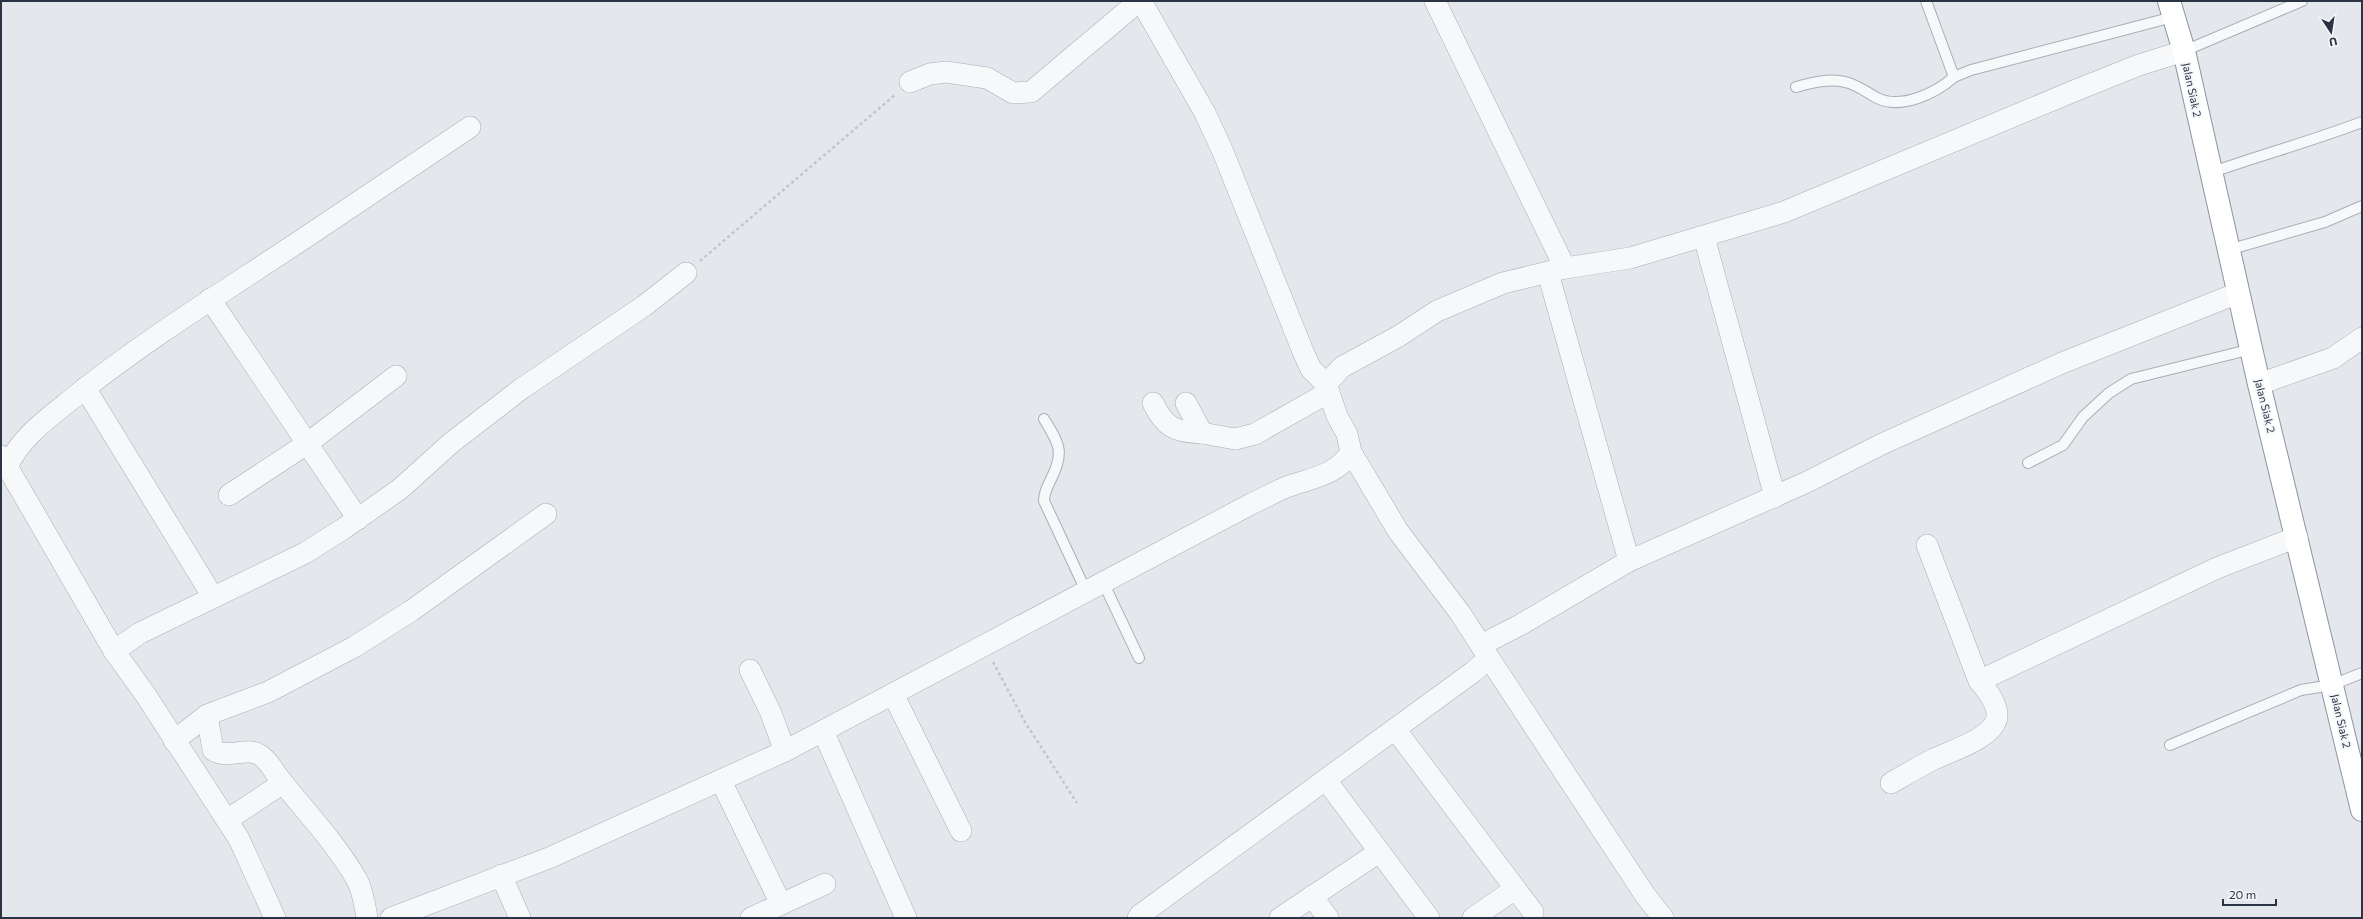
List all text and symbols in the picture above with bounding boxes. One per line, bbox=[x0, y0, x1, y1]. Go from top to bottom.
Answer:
north arrow bbox=[2311, 12, 2351, 52]
text: U bbox=[2328, 35, 2338, 49]
street label: Jalan Siak 2 bbox=[2179, 62, 2205, 118]
street label: Jalan Siak 2 bbox=[2252, 378, 2278, 434]
street label: Jalan Siak 2 bbox=[2328, 693, 2354, 749]
scale bar bbox=[2223, 881, 2276, 907]
text: 20 m bbox=[2229, 887, 2256, 901]

